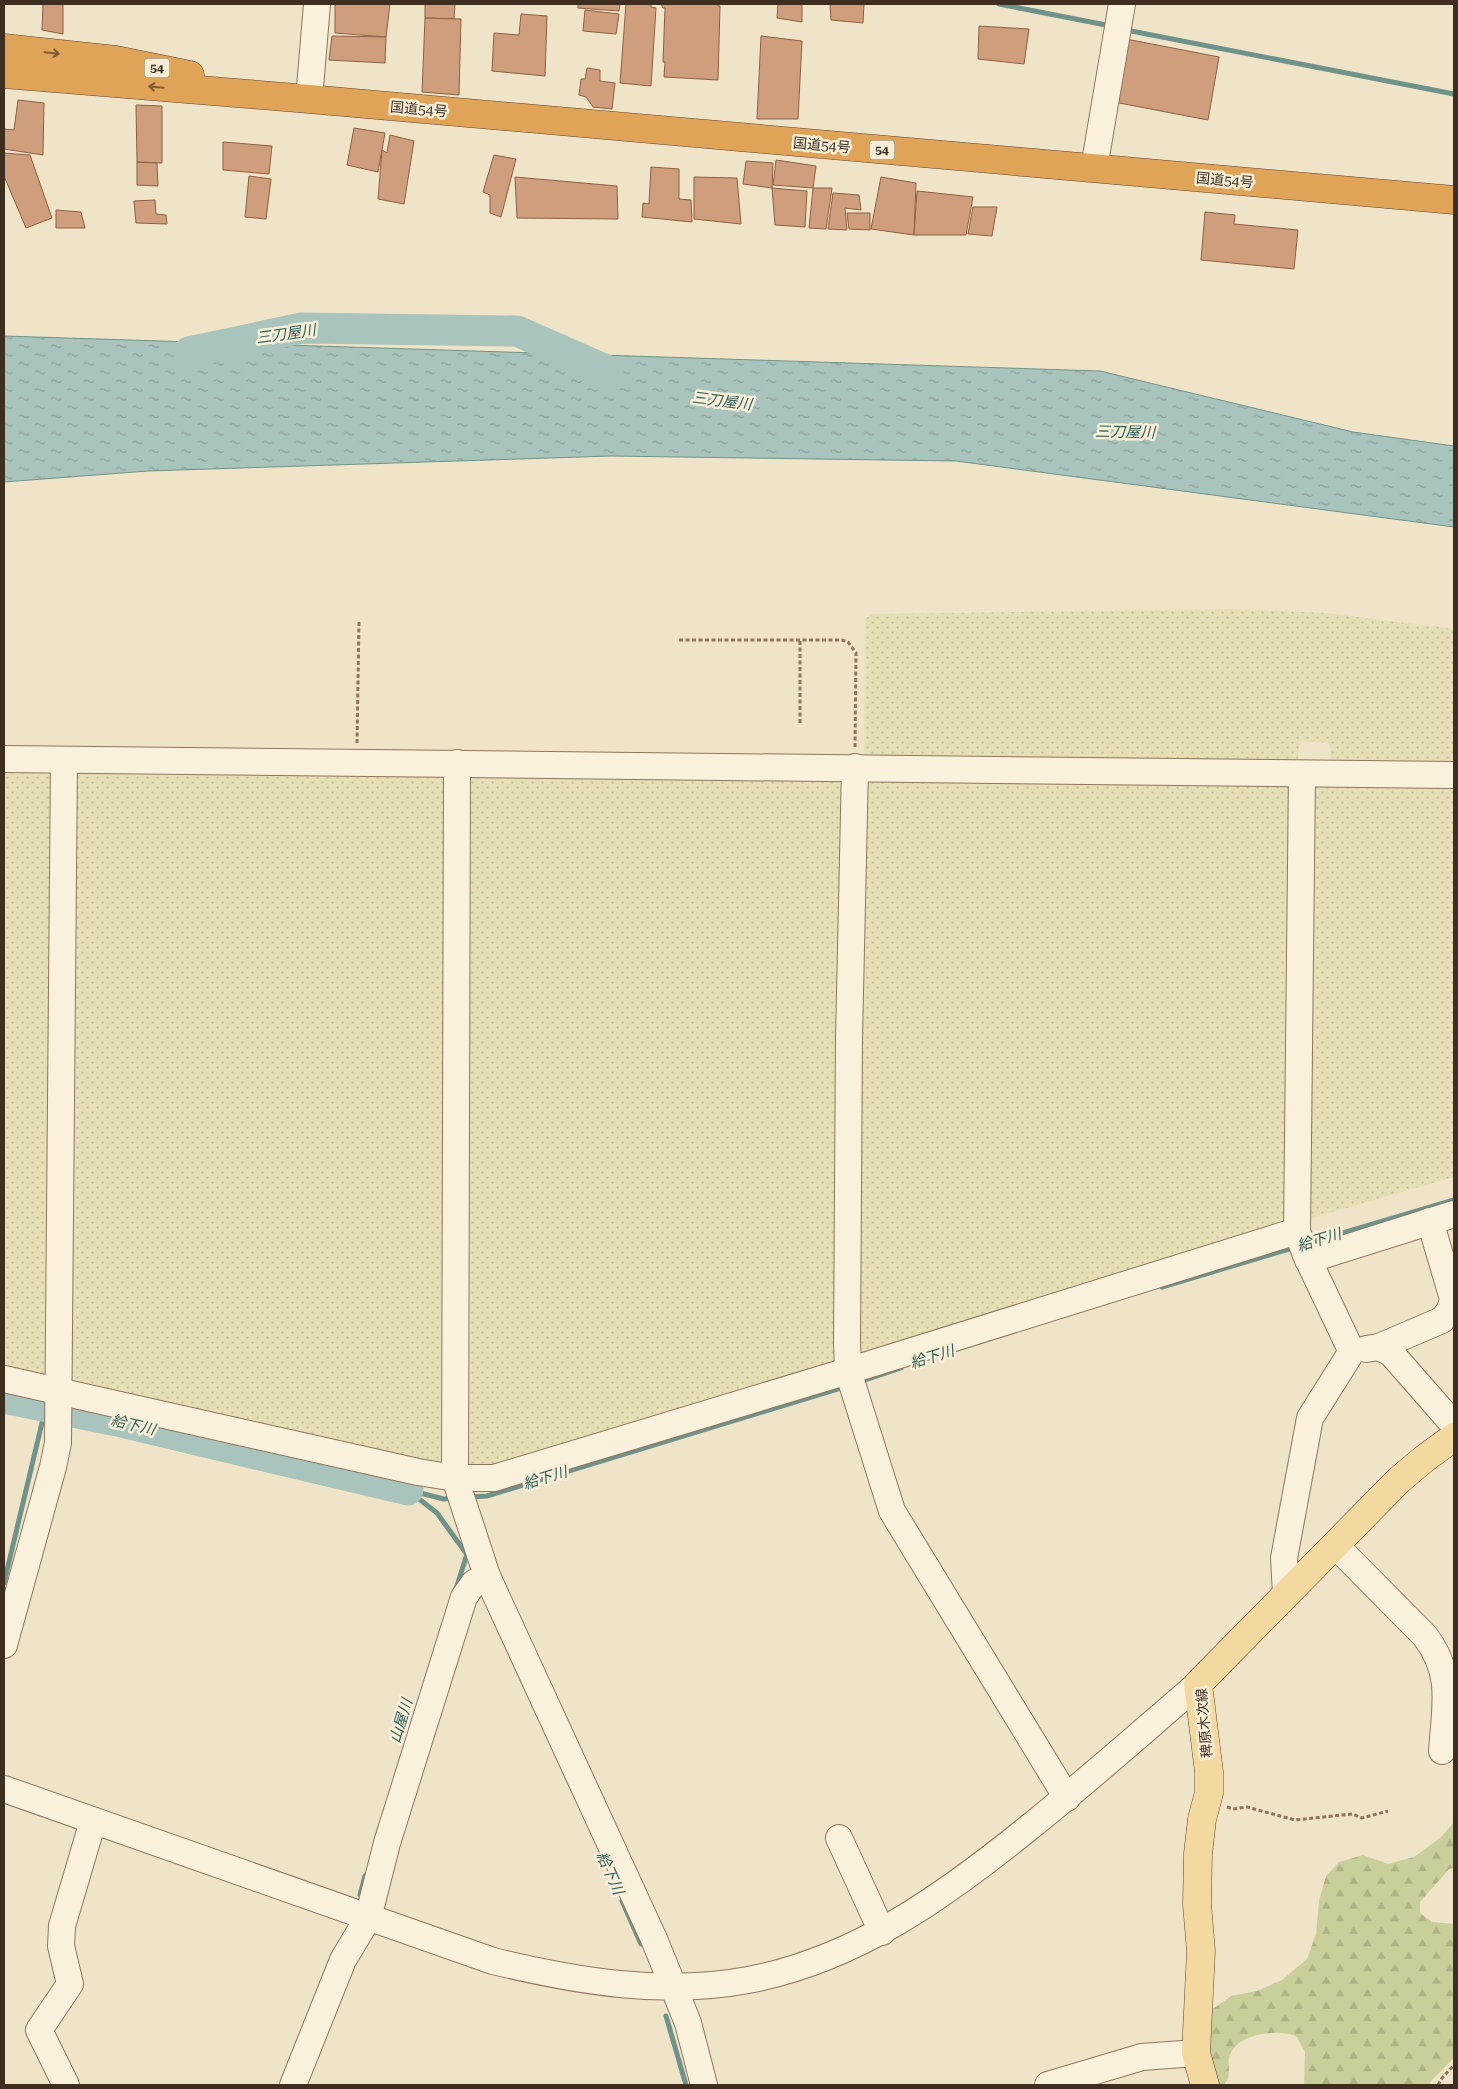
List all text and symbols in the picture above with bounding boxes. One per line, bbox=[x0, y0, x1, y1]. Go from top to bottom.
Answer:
one-way arrow bbox=[44, 48, 60, 58]
road number: 54 bbox=[144, 58, 170, 78]
one-way arrow bbox=[148, 82, 164, 91]
street label: 国道54号 bbox=[390, 99, 448, 119]
street label: 国道54号 bbox=[793, 135, 851, 155]
road number: 54 bbox=[870, 140, 894, 160]
street label: 国道54号 bbox=[1196, 170, 1254, 190]
water label: 三刀屋川 bbox=[255, 321, 319, 347]
water label: 三刀屋川 bbox=[691, 388, 755, 414]
water label: 三刀屋川 bbox=[1095, 422, 1157, 442]
water label: 給下川 bbox=[1295, 1224, 1345, 1255]
water label: 給下川 bbox=[908, 1341, 958, 1372]
water label: 給下川 bbox=[109, 1411, 159, 1439]
water label: 給下川 bbox=[521, 1462, 571, 1493]
street label: 稗原木次線 bbox=[1193, 1687, 1215, 1759]
water label: 山屋川 bbox=[386, 1695, 417, 1745]
water label: 給下川 bbox=[593, 1849, 628, 1899]

